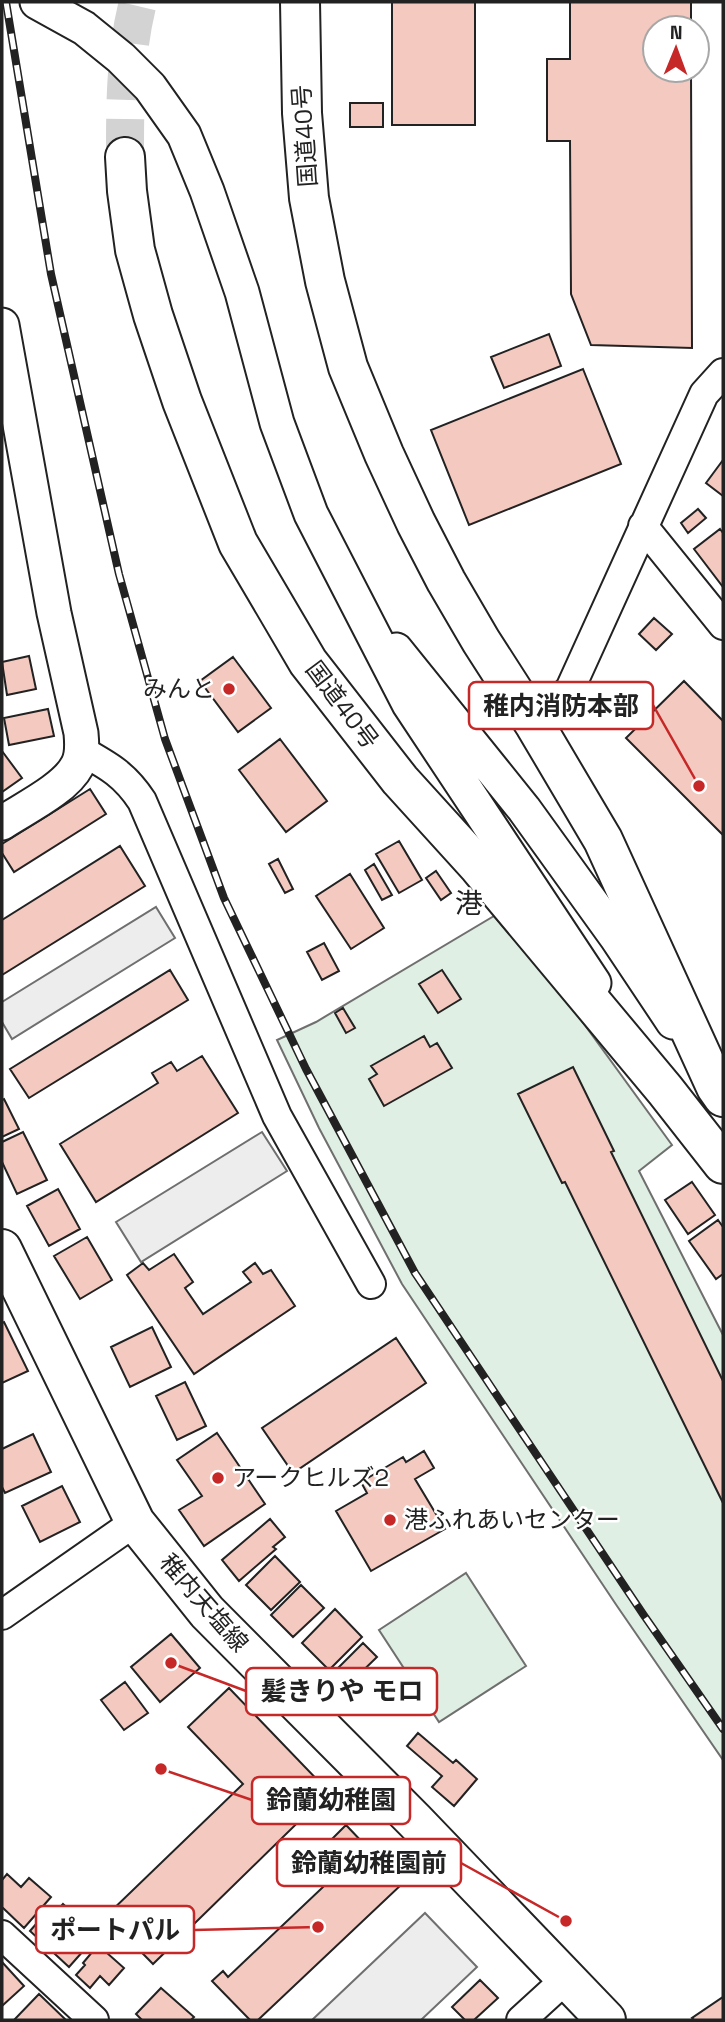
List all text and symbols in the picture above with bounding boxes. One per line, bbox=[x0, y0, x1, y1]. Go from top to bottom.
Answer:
north arrow bbox=[641, 14, 711, 84]
text: N bbox=[670, 20, 683, 45]
street label: 国道40号 bbox=[285, 84, 324, 188]
street label: 国道40号 bbox=[299, 654, 386, 755]
place label: みんと bbox=[143, 673, 215, 704]
marker: みんと bbox=[221, 681, 237, 697]
callout: 稚内消防本部 bbox=[469, 682, 653, 729]
text: 稚内消防本部 bbox=[483, 689, 639, 723]
district label: 港 bbox=[455, 885, 483, 921]
place label: アークヒルズ2 bbox=[232, 1462, 389, 1493]
marker: アークヒルズ2 bbox=[210, 1470, 226, 1486]
place label: 港ふれあいセンター bbox=[404, 1504, 620, 1535]
marker: 港ふれあいセンター bbox=[382, 1512, 398, 1528]
street label: 稚内天塩線 bbox=[153, 1547, 255, 1658]
callout: 髪きりや モロ bbox=[246, 1668, 437, 1715]
text: 髪きりや モロ bbox=[261, 1674, 423, 1708]
callout: 鈴蘭幼稚園 bbox=[252, 1777, 410, 1824]
text: 鈴蘭幼稚園 bbox=[266, 1783, 396, 1817]
callout: 鈴蘭幼稚園前 bbox=[277, 1839, 461, 1886]
text: 鈴蘭幼稚園前 bbox=[291, 1846, 447, 1880]
callout: ポートパル bbox=[36, 1906, 194, 1953]
text: ポートパル bbox=[50, 1913, 180, 1947]

